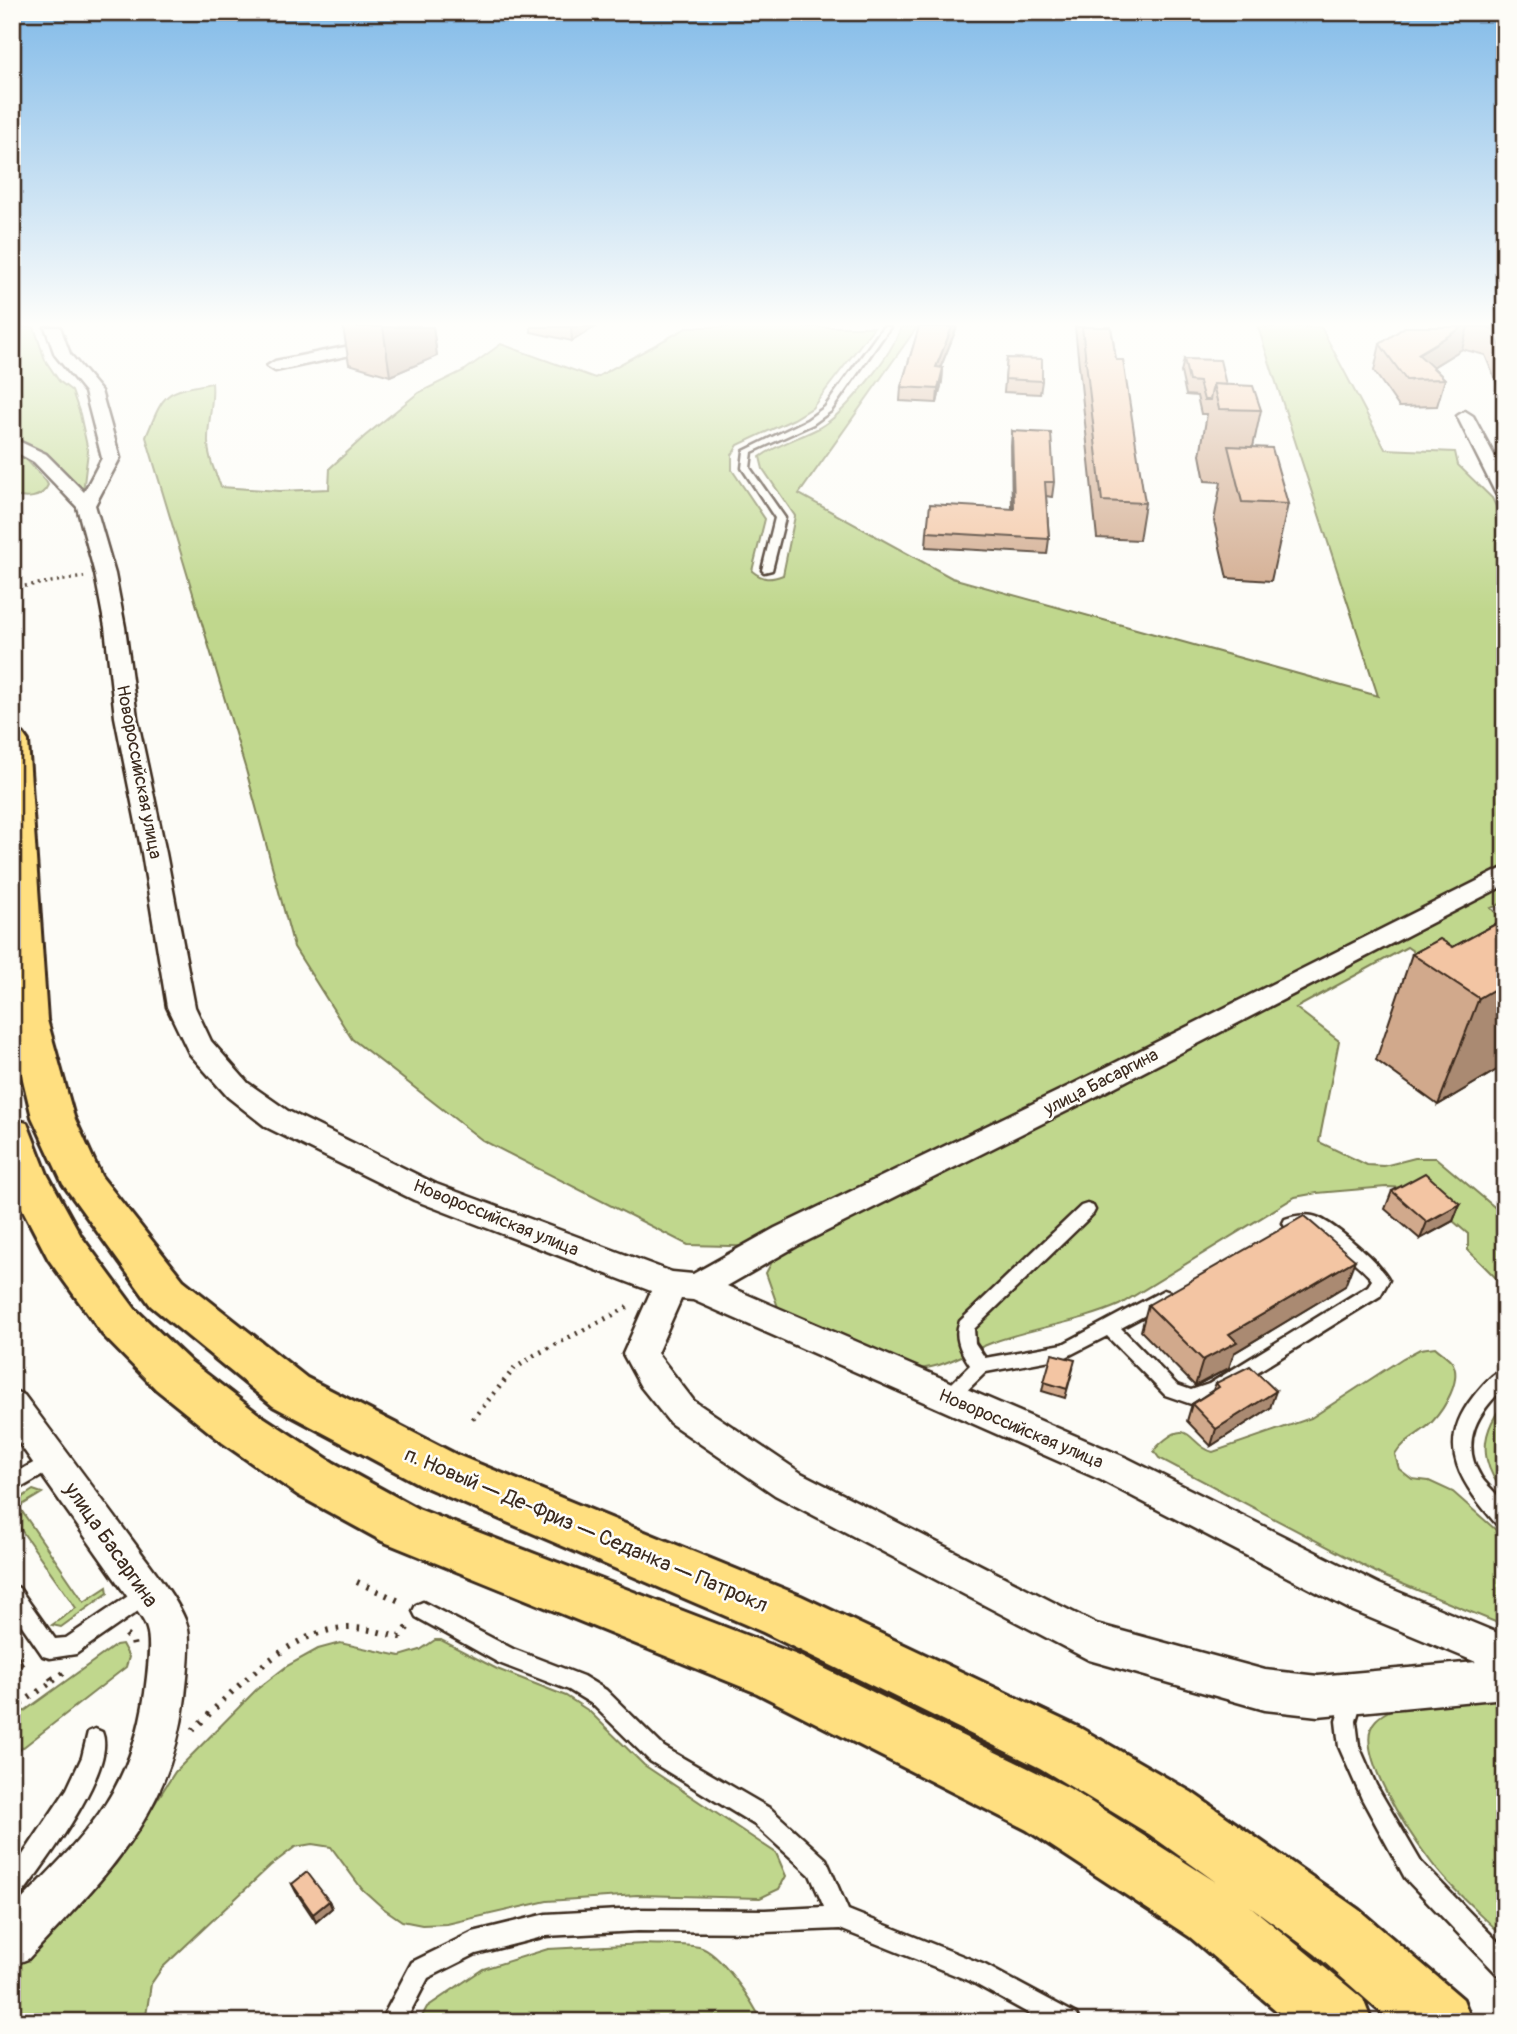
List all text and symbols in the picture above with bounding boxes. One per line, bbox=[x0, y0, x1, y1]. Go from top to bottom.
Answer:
street label: Новороссийская улица bbox=[111, 683, 167, 861]
street label: улица Басаргина bbox=[1039, 1043, 1162, 1121]
street label: Новороссийская улица bbox=[410, 1174, 582, 1262]
street label: Новороссийская улица bbox=[935, 1384, 1107, 1474]
street label: п. Новый — Де-Фриз — Седанка — Патрокл bbox=[400, 1441, 772, 1619]
street label: улица Басаргина bbox=[57, 1477, 164, 1613]

